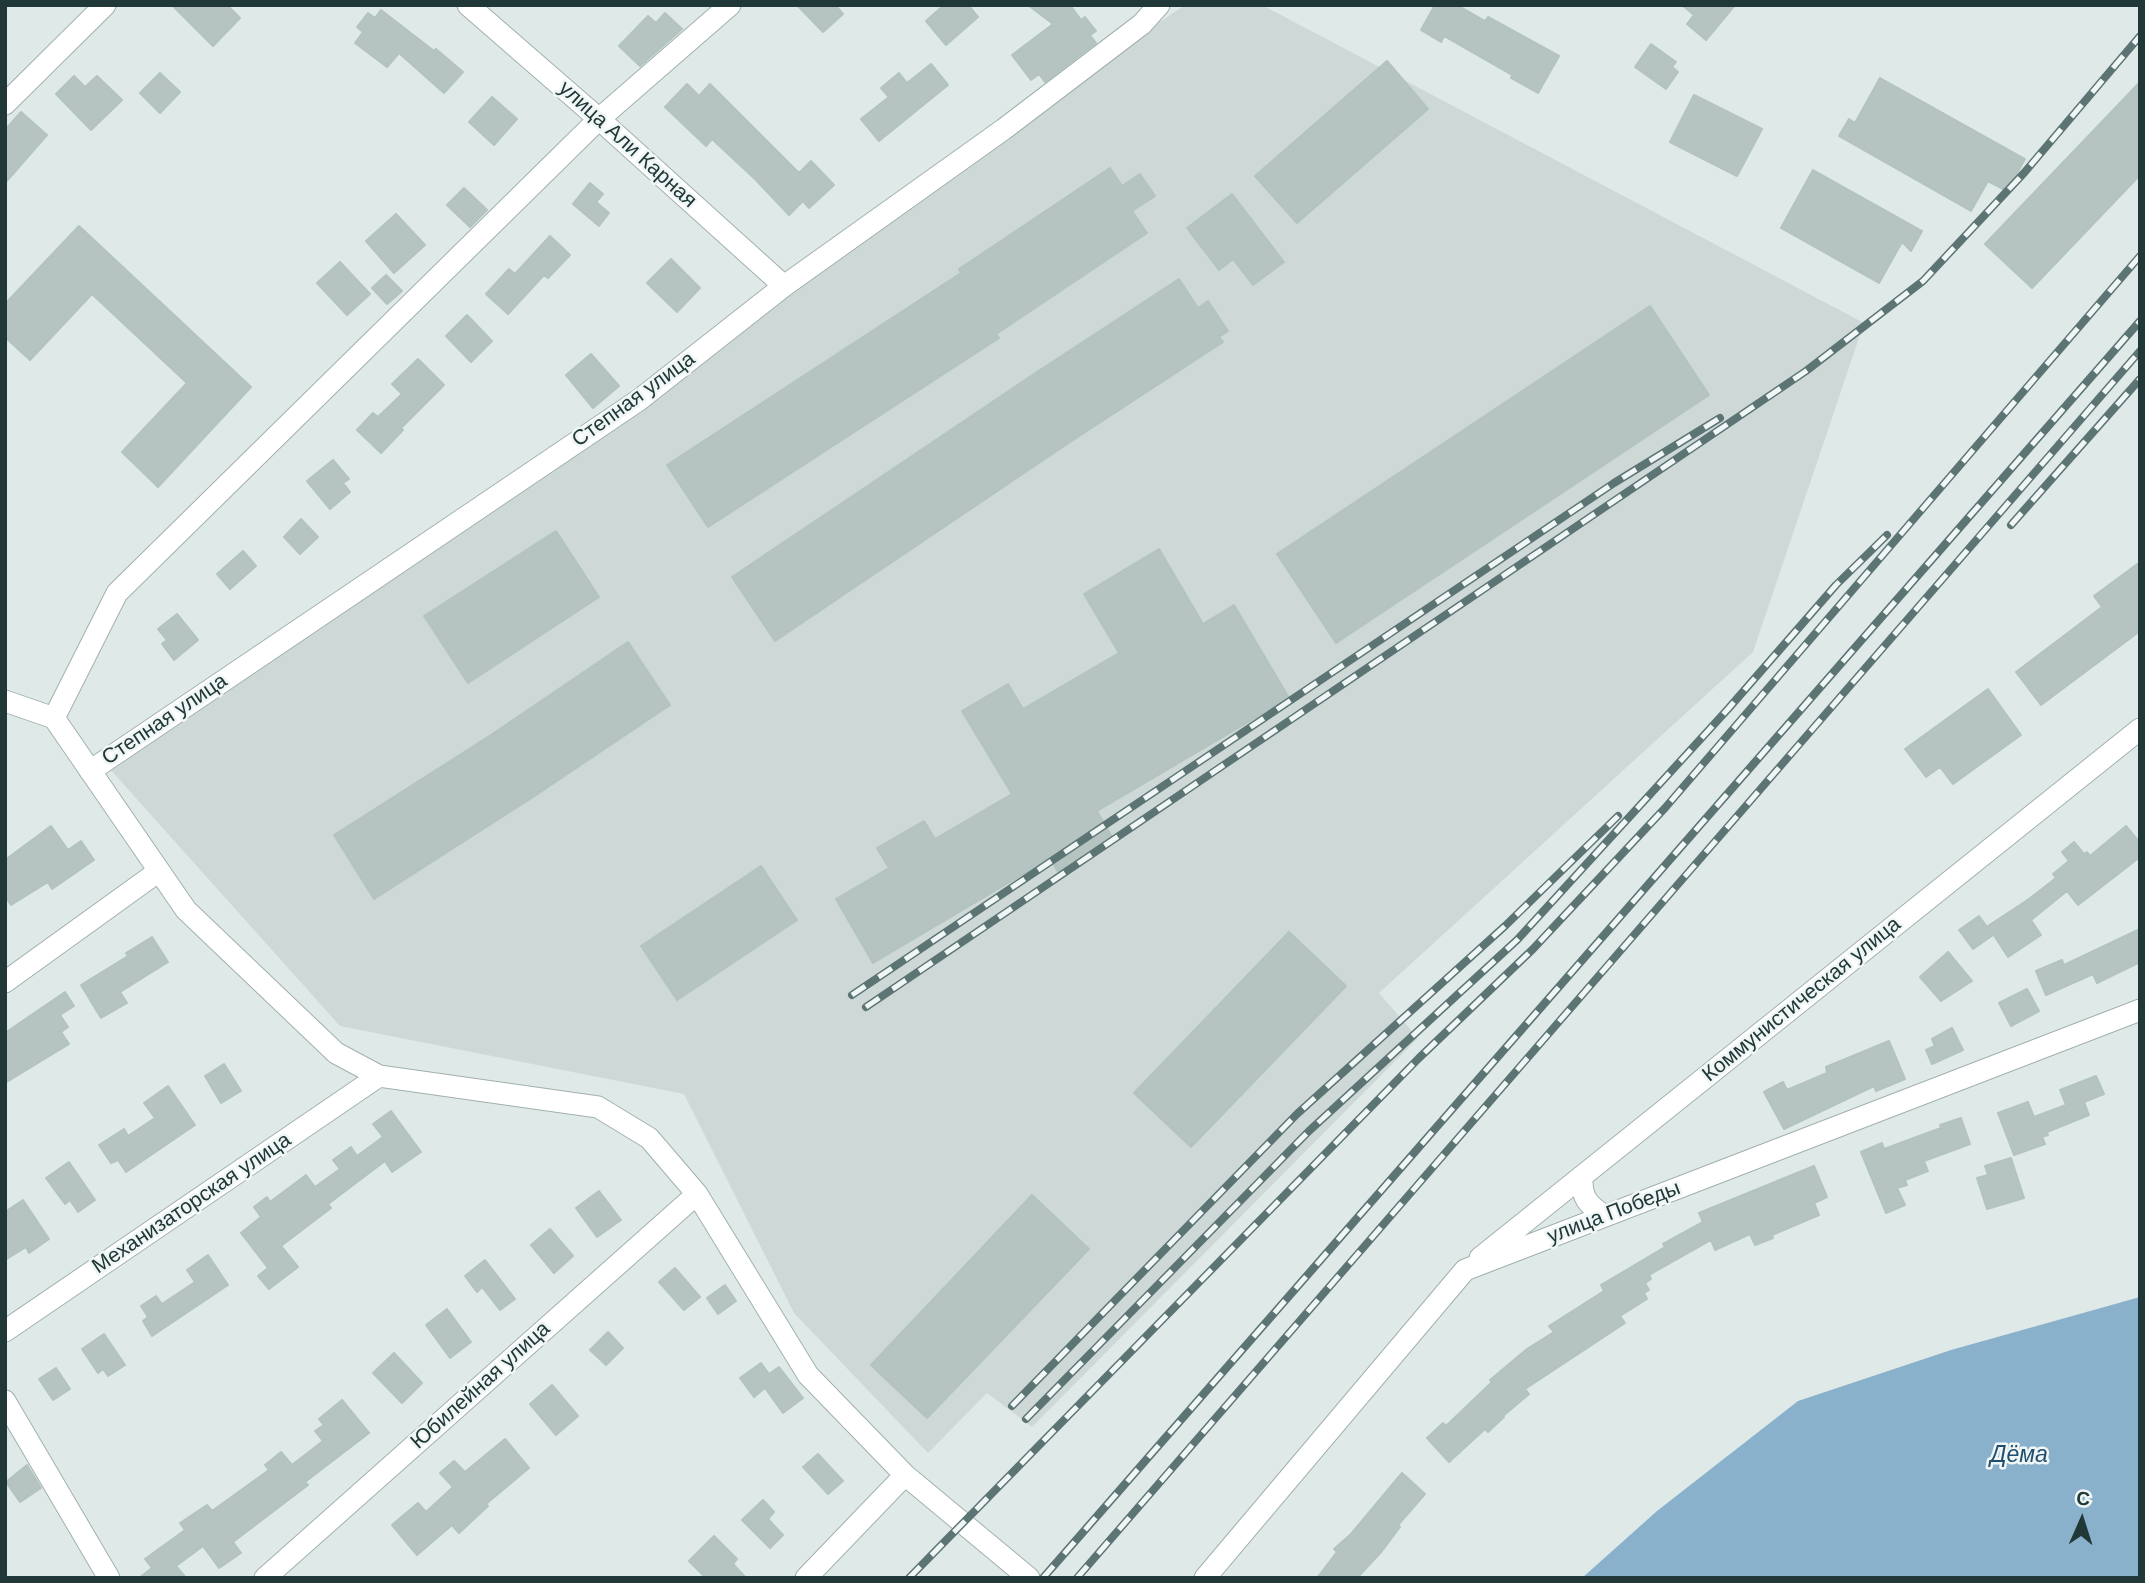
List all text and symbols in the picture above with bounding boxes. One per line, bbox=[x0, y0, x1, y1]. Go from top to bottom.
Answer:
street label: улица Али Карная bbox=[553, 76, 701, 214]
street label: Степная улица bbox=[568, 347, 700, 453]
street label: Степная улица bbox=[98, 669, 232, 771]
street label: Коммунистическая улица bbox=[1698, 912, 1906, 1088]
street label: Механизаторская улица bbox=[88, 1128, 296, 1280]
street label: улица Победы bbox=[1544, 1176, 1684, 1250]
street label: Юбилейная улица bbox=[406, 1317, 556, 1455]
water label: Дёма bbox=[1990, 1442, 2048, 1470]
north arrow bbox=[2047, 1485, 2117, 1555]
text: С bbox=[2076, 1486, 2091, 1511]

